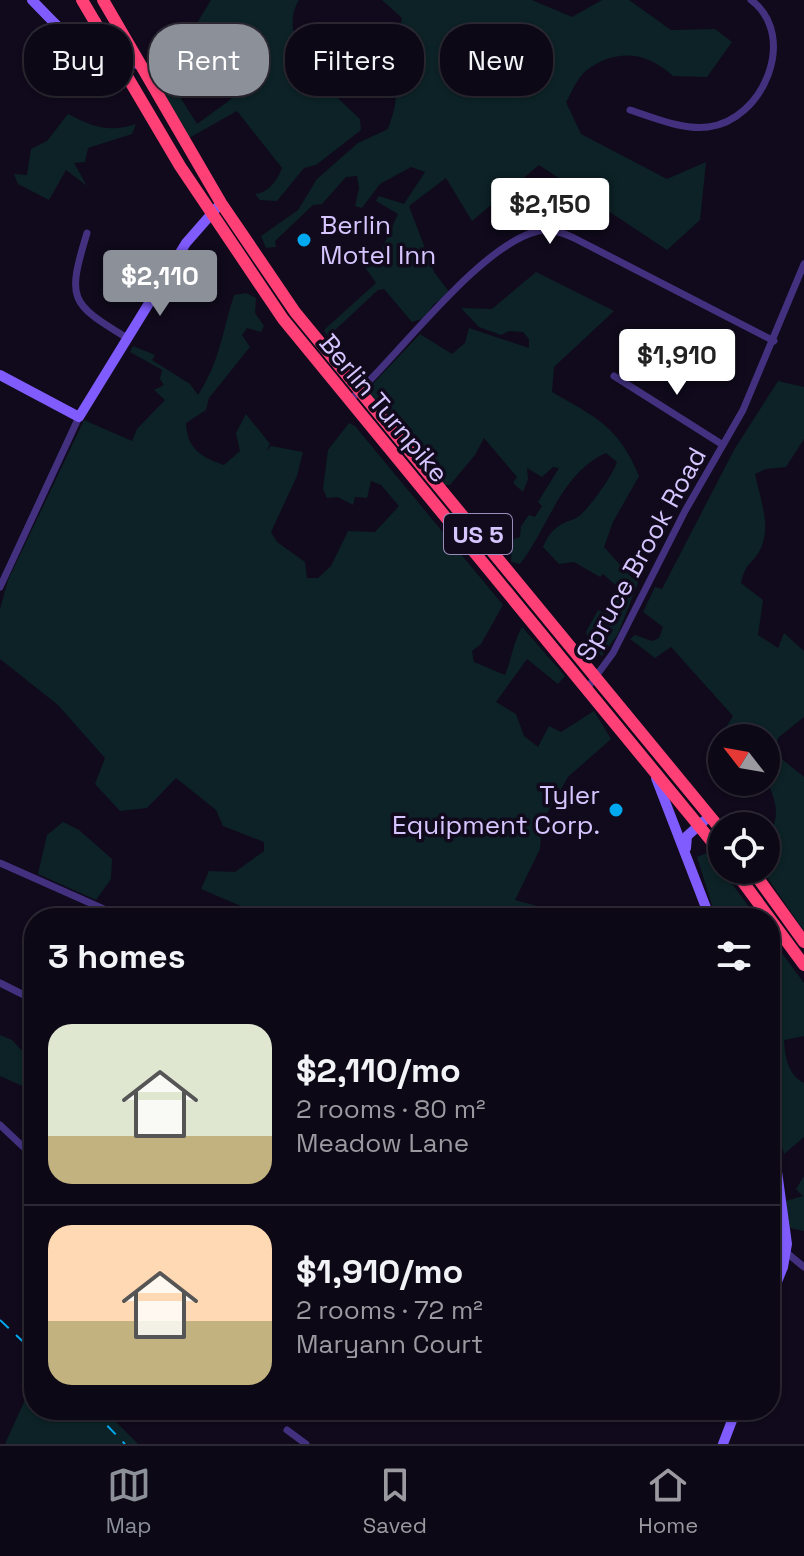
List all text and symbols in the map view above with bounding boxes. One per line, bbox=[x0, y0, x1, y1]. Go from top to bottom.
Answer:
chip: Buy bbox=[24, 24, 133, 96]
chip: Rent bbox=[149, 24, 269, 96]
chip: Filters bbox=[285, 24, 424, 96]
chip: New bbox=[440, 24, 553, 96]
pin: $2,150 bbox=[485, 178, 615, 246]
text: $2,150 bbox=[509, 187, 591, 221]
place label: Berlin Motel Inn bbox=[320, 208, 436, 272]
marker: Berlin Motel Inn bbox=[295, 231, 313, 249]
pin: $2,110 bbox=[95, 250, 225, 318]
text: $2,110 bbox=[121, 259, 199, 293]
street label: Berlin Turnpike bbox=[312, 327, 456, 489]
pin: $1,910 bbox=[612, 329, 742, 397]
text: $1,910 bbox=[637, 338, 717, 372]
street label: Spruce Brook Road bbox=[568, 441, 714, 667]
road number: US 5 bbox=[444, 514, 512, 554]
north arrow bbox=[708, 724, 780, 796]
map controls bbox=[708, 724, 780, 884]
place label: Tyler Equipment Corp. bbox=[392, 778, 600, 842]
marker: Tyler Equipment Corp. bbox=[607, 801, 625, 819]
button: locate bbox=[708, 812, 780, 884]
icon: filters bbox=[712, 934, 756, 978]
text: 3 homes bbox=[48, 935, 186, 978]
text: $2,110/mo bbox=[296, 1049, 461, 1092]
icon: home bbox=[112, 1056, 208, 1152]
text: 2 rooms · 80 m² bbox=[296, 1092, 486, 1126]
text: Meadow Lane bbox=[296, 1126, 469, 1160]
text: $1,910/mo bbox=[296, 1250, 463, 1293]
icon: home bbox=[112, 1257, 208, 1353]
text: 2 rooms · 72 m² bbox=[296, 1293, 483, 1327]
text: Maryann Court bbox=[296, 1327, 483, 1361]
tab: Map bbox=[106, 1463, 152, 1539]
tab: Saved bbox=[363, 1463, 427, 1539]
tab: Home bbox=[638, 1463, 698, 1539]

